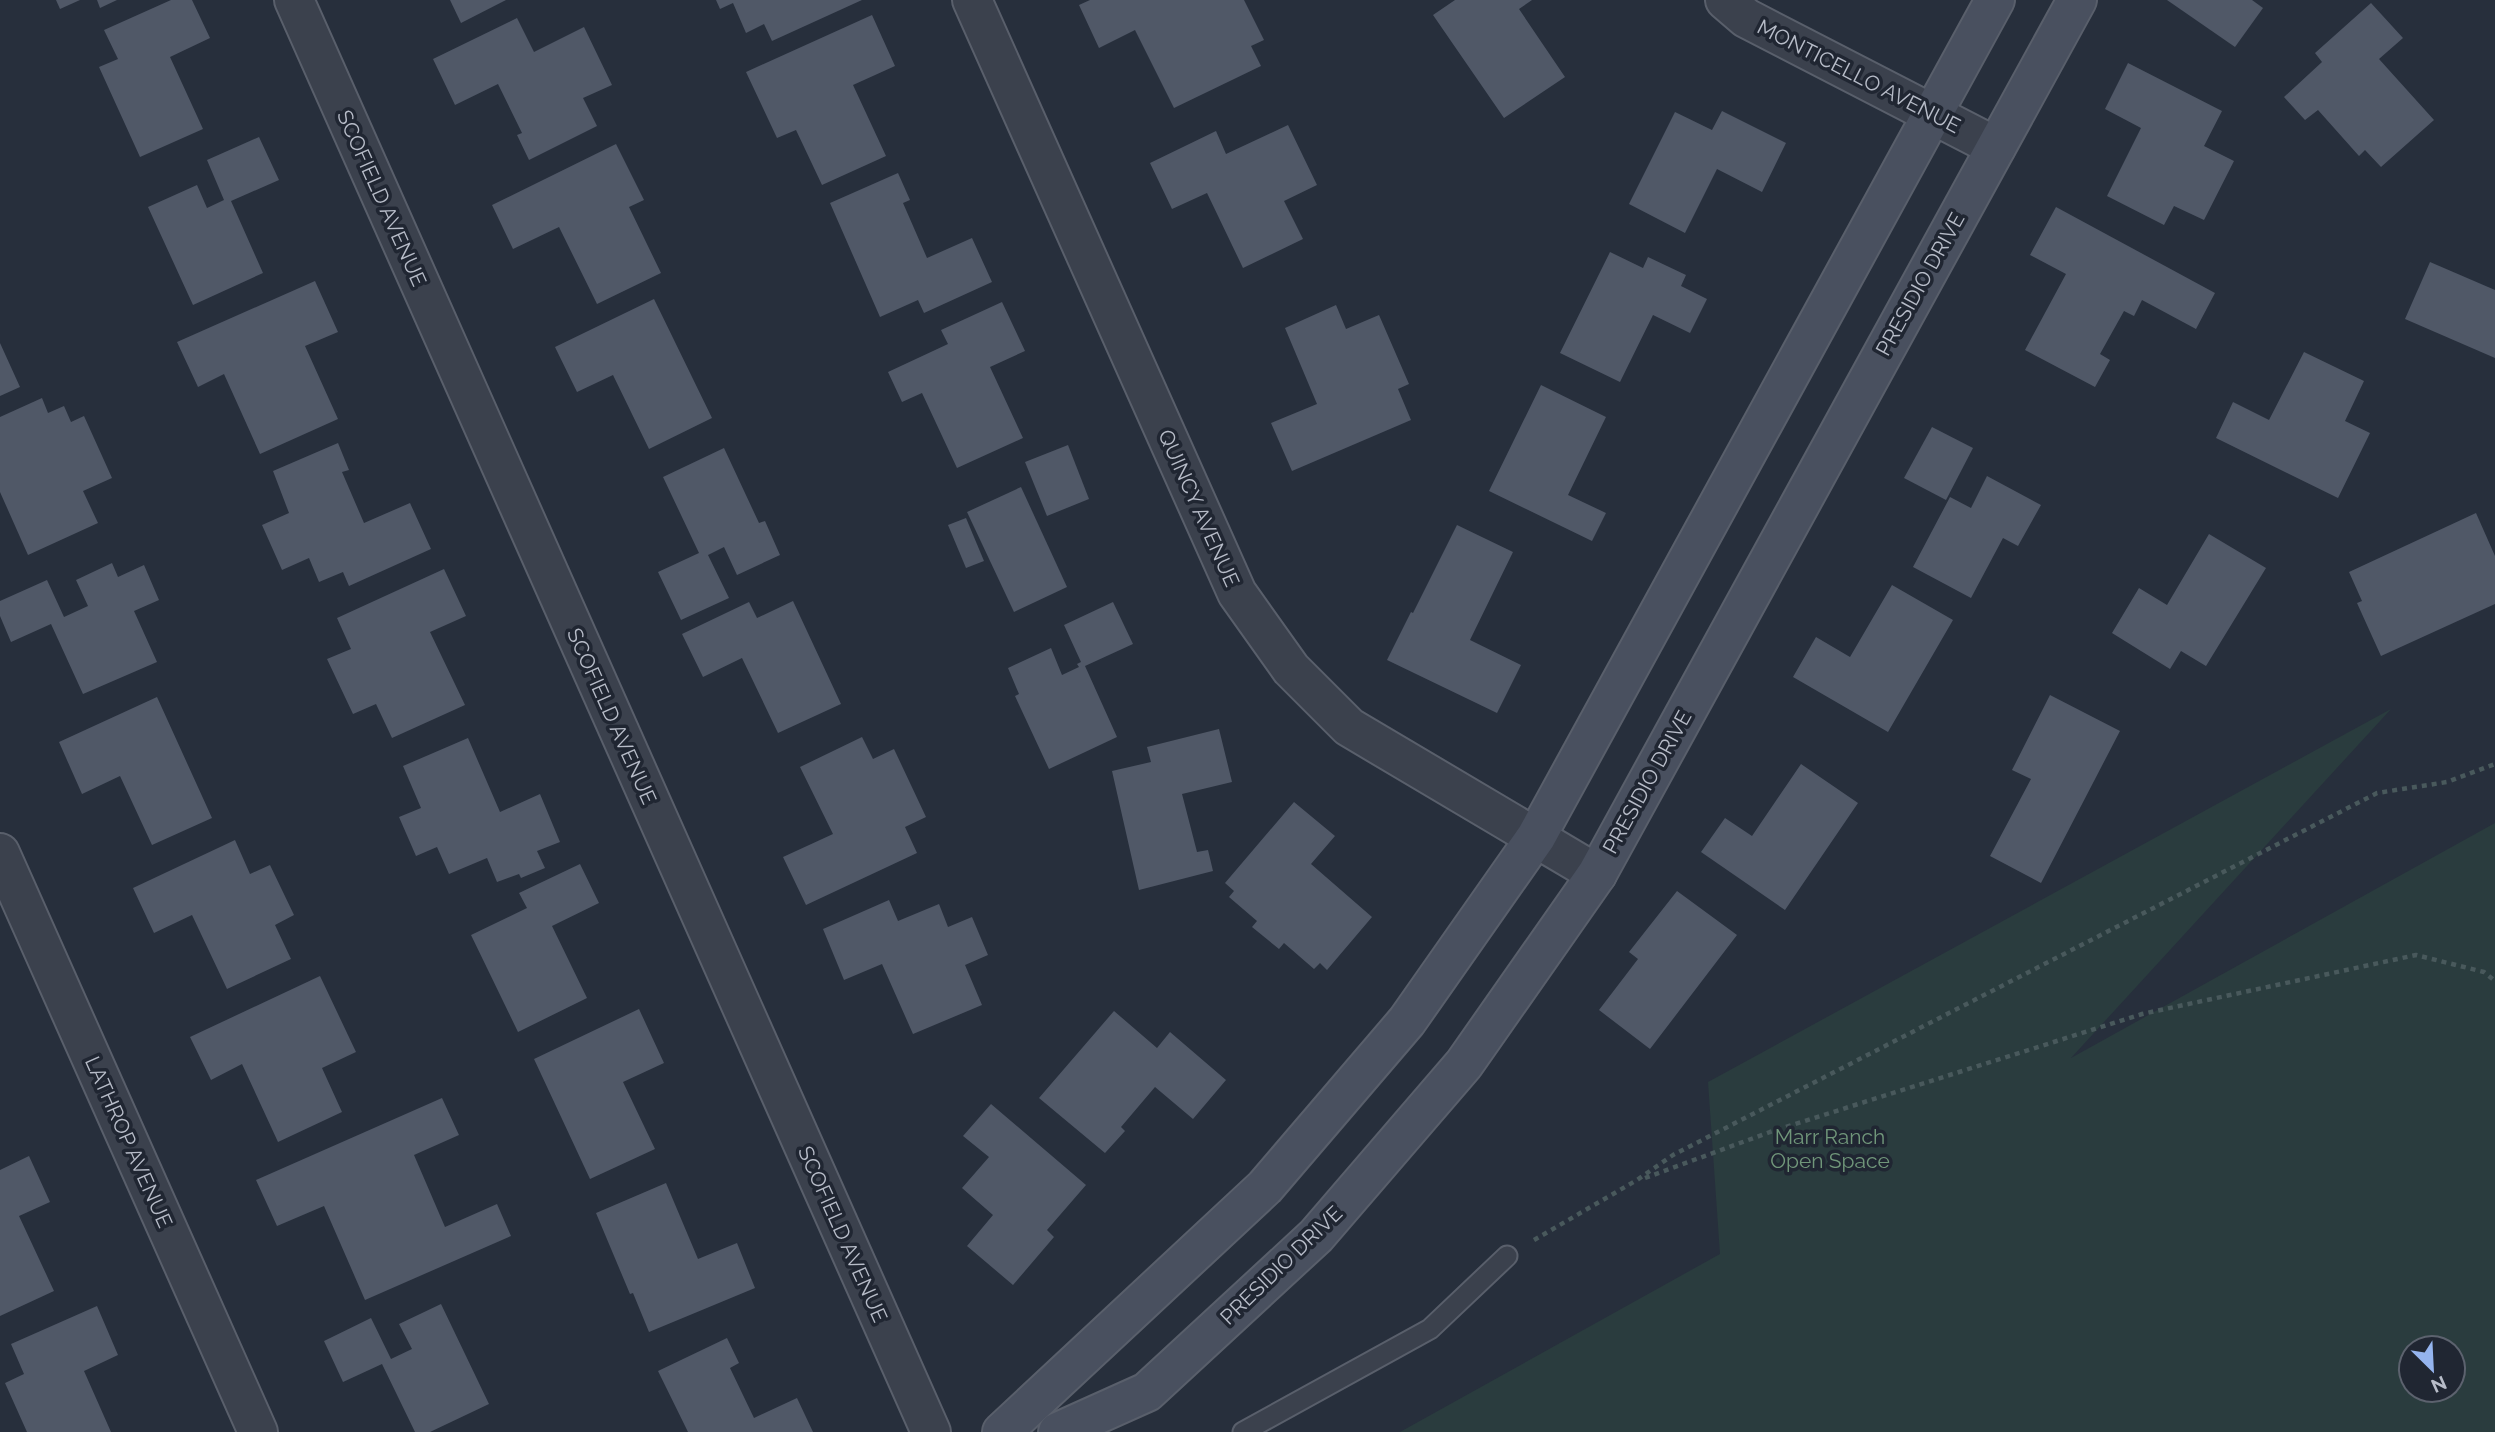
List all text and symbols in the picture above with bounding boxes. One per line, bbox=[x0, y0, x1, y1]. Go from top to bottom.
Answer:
street label: MONTICELLO AVENUE bbox=[1753, 14, 1965, 138]
street label: SCOFIELD AVENUE bbox=[332, 106, 432, 290]
street label: PRESIDIO DRIVE bbox=[1870, 208, 1970, 360]
street label: QUINCY AVENUE bbox=[1153, 425, 1245, 591]
street label: SCOFIELD AVENUE bbox=[562, 624, 662, 808]
street label: PRESIDIO DRIVE bbox=[1597, 706, 1697, 858]
street label: LATHROP AVENUE bbox=[80, 1052, 178, 1232]
park label: Marr Ranch Open Space bbox=[1770, 1124, 1890, 1173]
street label: SCOFIELD AVENUE bbox=[793, 1142, 893, 1326]
street label: PRESIDIO DRIVE bbox=[1215, 1201, 1347, 1329]
north arrow bbox=[2397, 1334, 2467, 1404]
text: N bbox=[2428, 1372, 2450, 1398]

